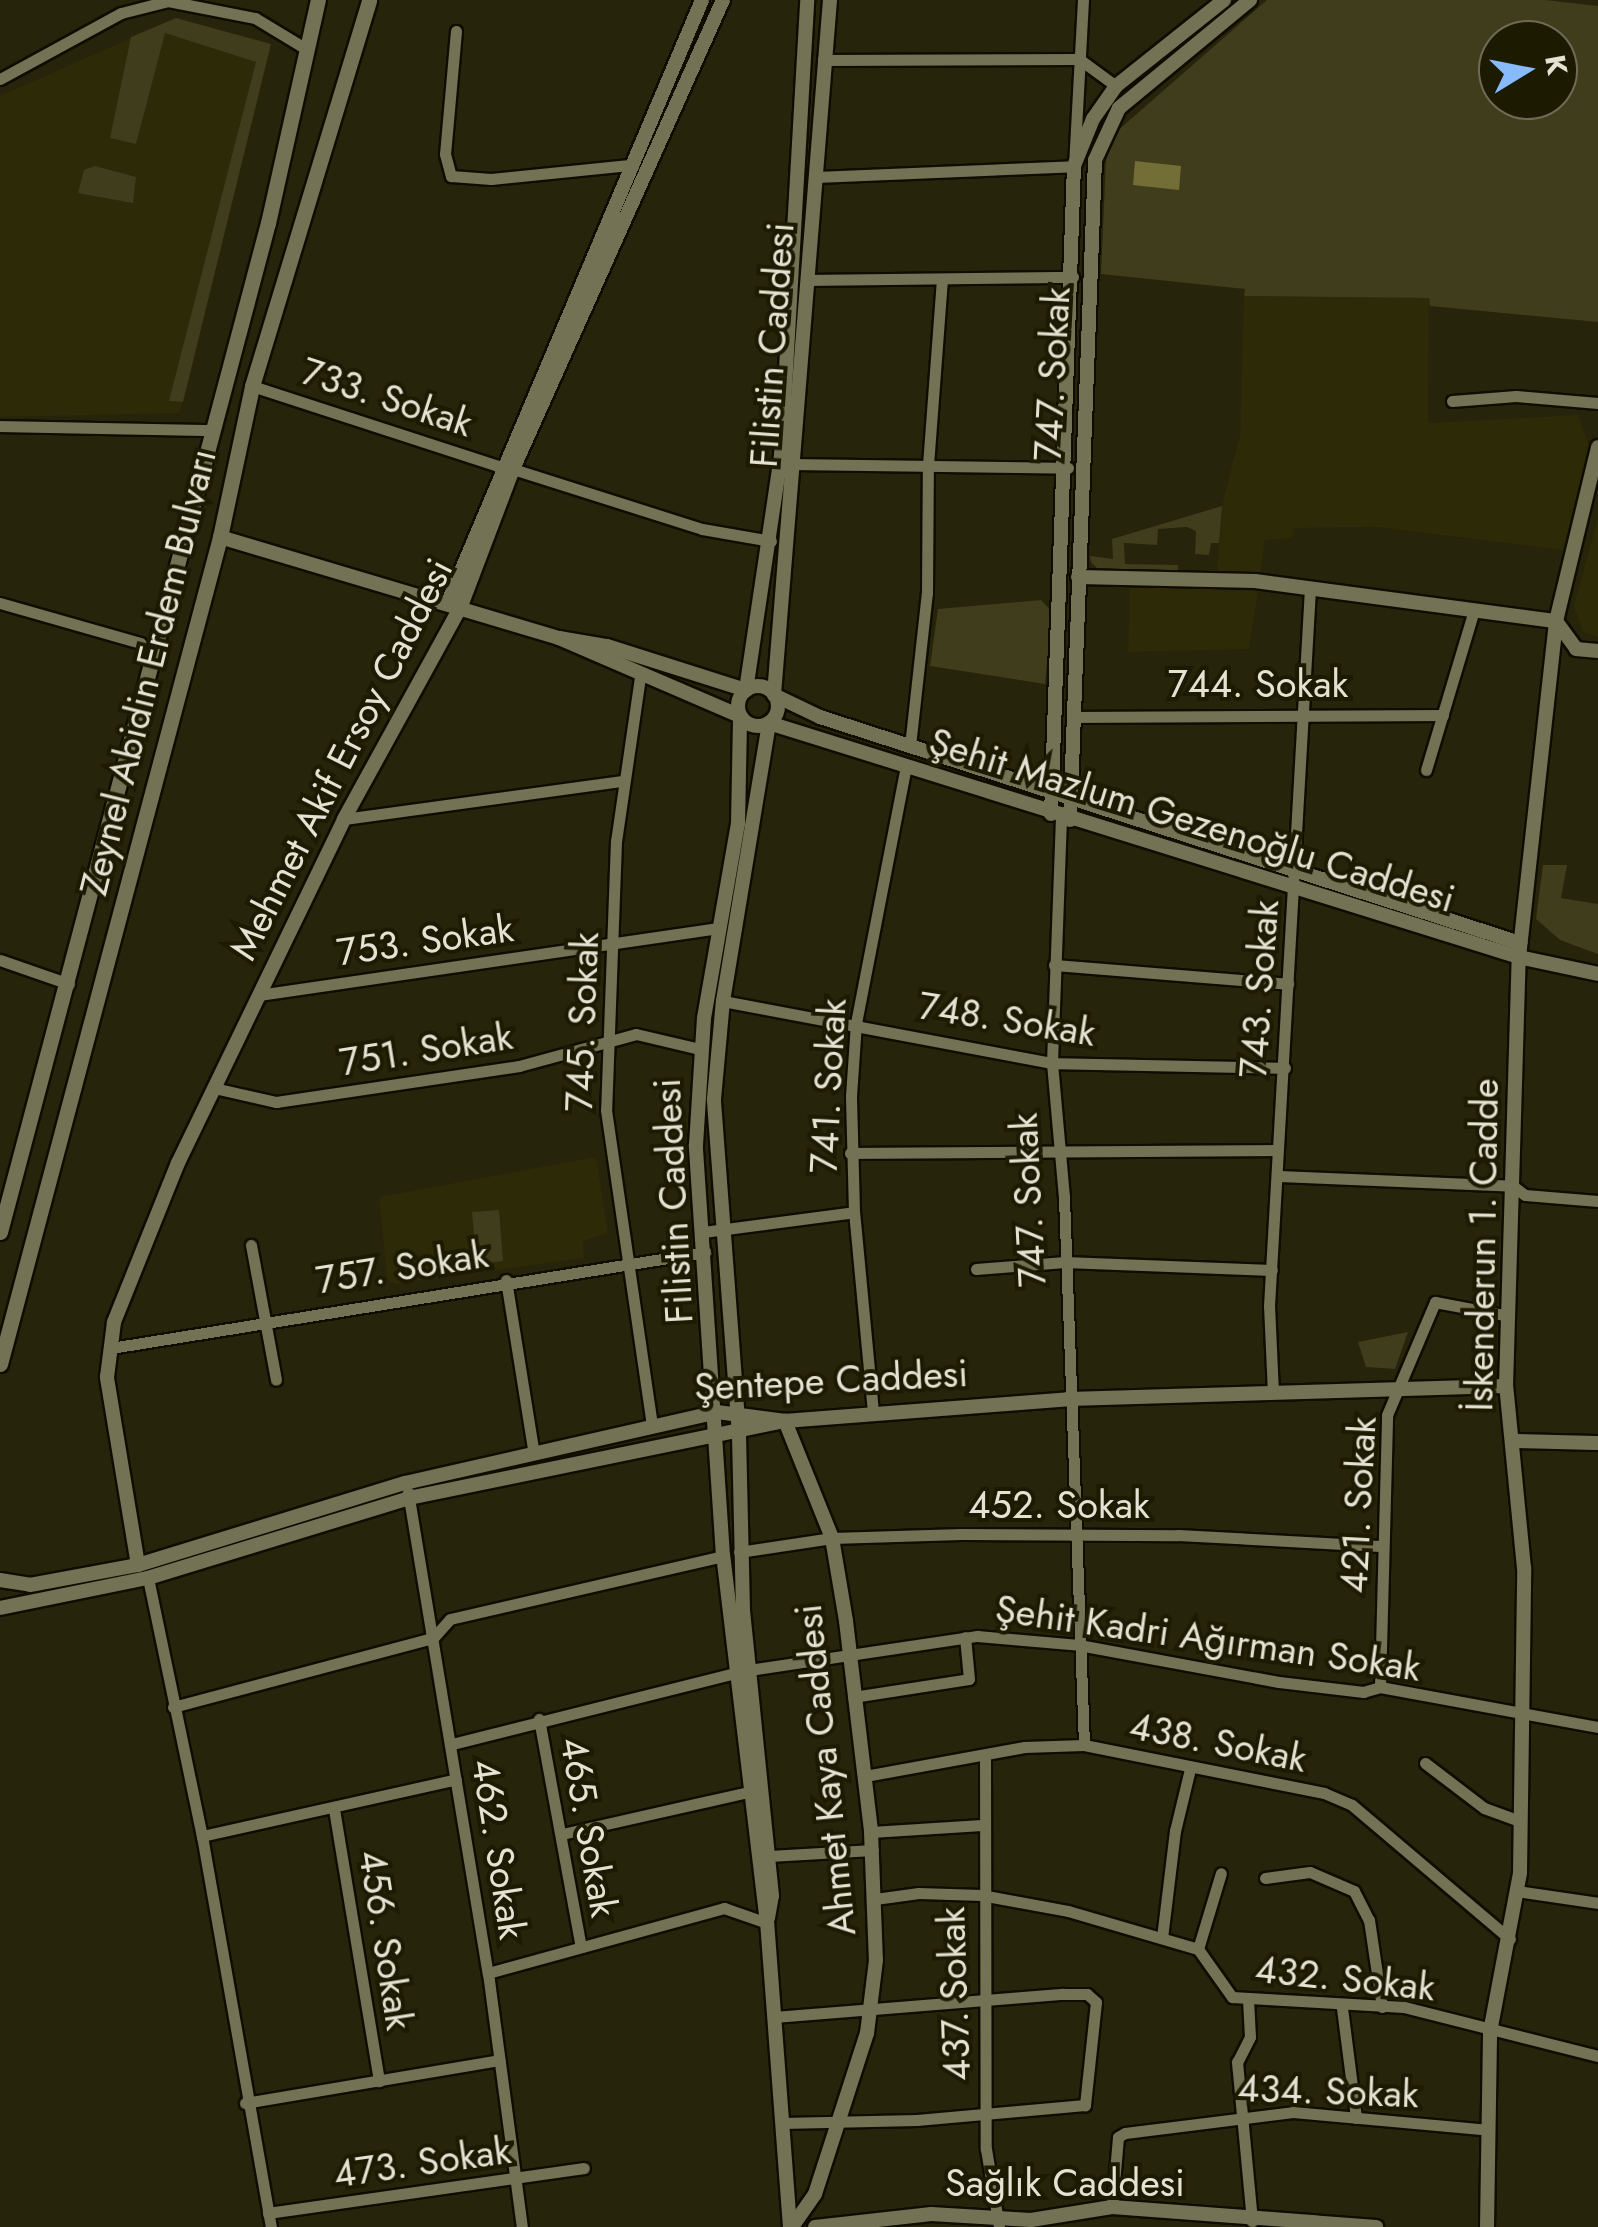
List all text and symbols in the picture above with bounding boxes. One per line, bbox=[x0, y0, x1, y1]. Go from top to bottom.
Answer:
north arrow bbox=[1478, 20, 1578, 120]
text: K bbox=[1534, 52, 1578, 78]
street label: Filistin Caddesi bbox=[741, 221, 803, 469]
street label: 747. Sokak bbox=[1025, 286, 1079, 462]
street label: 733. Sokak bbox=[296, 348, 478, 446]
street label: Zeynel Abidin Erdem Bulvarı bbox=[70, 444, 226, 900]
street label: Mehmet Akif Ersoy Caddesi bbox=[220, 551, 462, 967]
street label: 744. Sokak bbox=[1168, 661, 1348, 707]
street label: Şehit Mazlum Gezenoğlu Caddesi bbox=[924, 718, 1460, 922]
street label: 743. Sokak bbox=[1230, 898, 1288, 1080]
street label: 753. Sokak bbox=[334, 905, 516, 975]
street label: 745. Sokak bbox=[556, 931, 608, 1113]
street label: 748. Sokak bbox=[915, 983, 1099, 1055]
street label: 741. Sokak bbox=[801, 997, 855, 1175]
street label: 751. Sokak bbox=[336, 1013, 516, 1085]
street label: Filistin Caddesi bbox=[644, 1077, 702, 1325]
street label: İskenderun 1. Cadde bbox=[1456, 1078, 1508, 1412]
street label: 747. Sokak bbox=[1001, 1112, 1055, 1288]
street label: 757. Sokak bbox=[313, 1231, 491, 1303]
street label: Şentepe Caddesi bbox=[693, 1350, 969, 1410]
street label: 421. Sokak bbox=[1331, 1415, 1385, 1595]
street label: 452. Sokak bbox=[968, 1482, 1150, 1528]
street label: Şehit Kadri Ağırman Sokak bbox=[993, 1586, 1423, 1690]
street label: Ahmet Kaya Caddesi bbox=[785, 1602, 865, 1938]
street label: 438. Sokak bbox=[1126, 1703, 1310, 1781]
street label: 465. Sokak bbox=[551, 1734, 627, 1920]
street label: 462. Sokak bbox=[462, 1756, 536, 1942]
street label: 456. Sokak bbox=[349, 1847, 423, 2033]
street label: 437. Sokak bbox=[928, 1906, 980, 2082]
street label: 432. Sokak bbox=[1253, 1946, 1437, 2010]
street label: 434. Sokak bbox=[1237, 2065, 1419, 2117]
street label: 473. Sokak bbox=[331, 2127, 513, 2197]
street label: Sağlık Caddesi bbox=[945, 2160, 1185, 2206]

